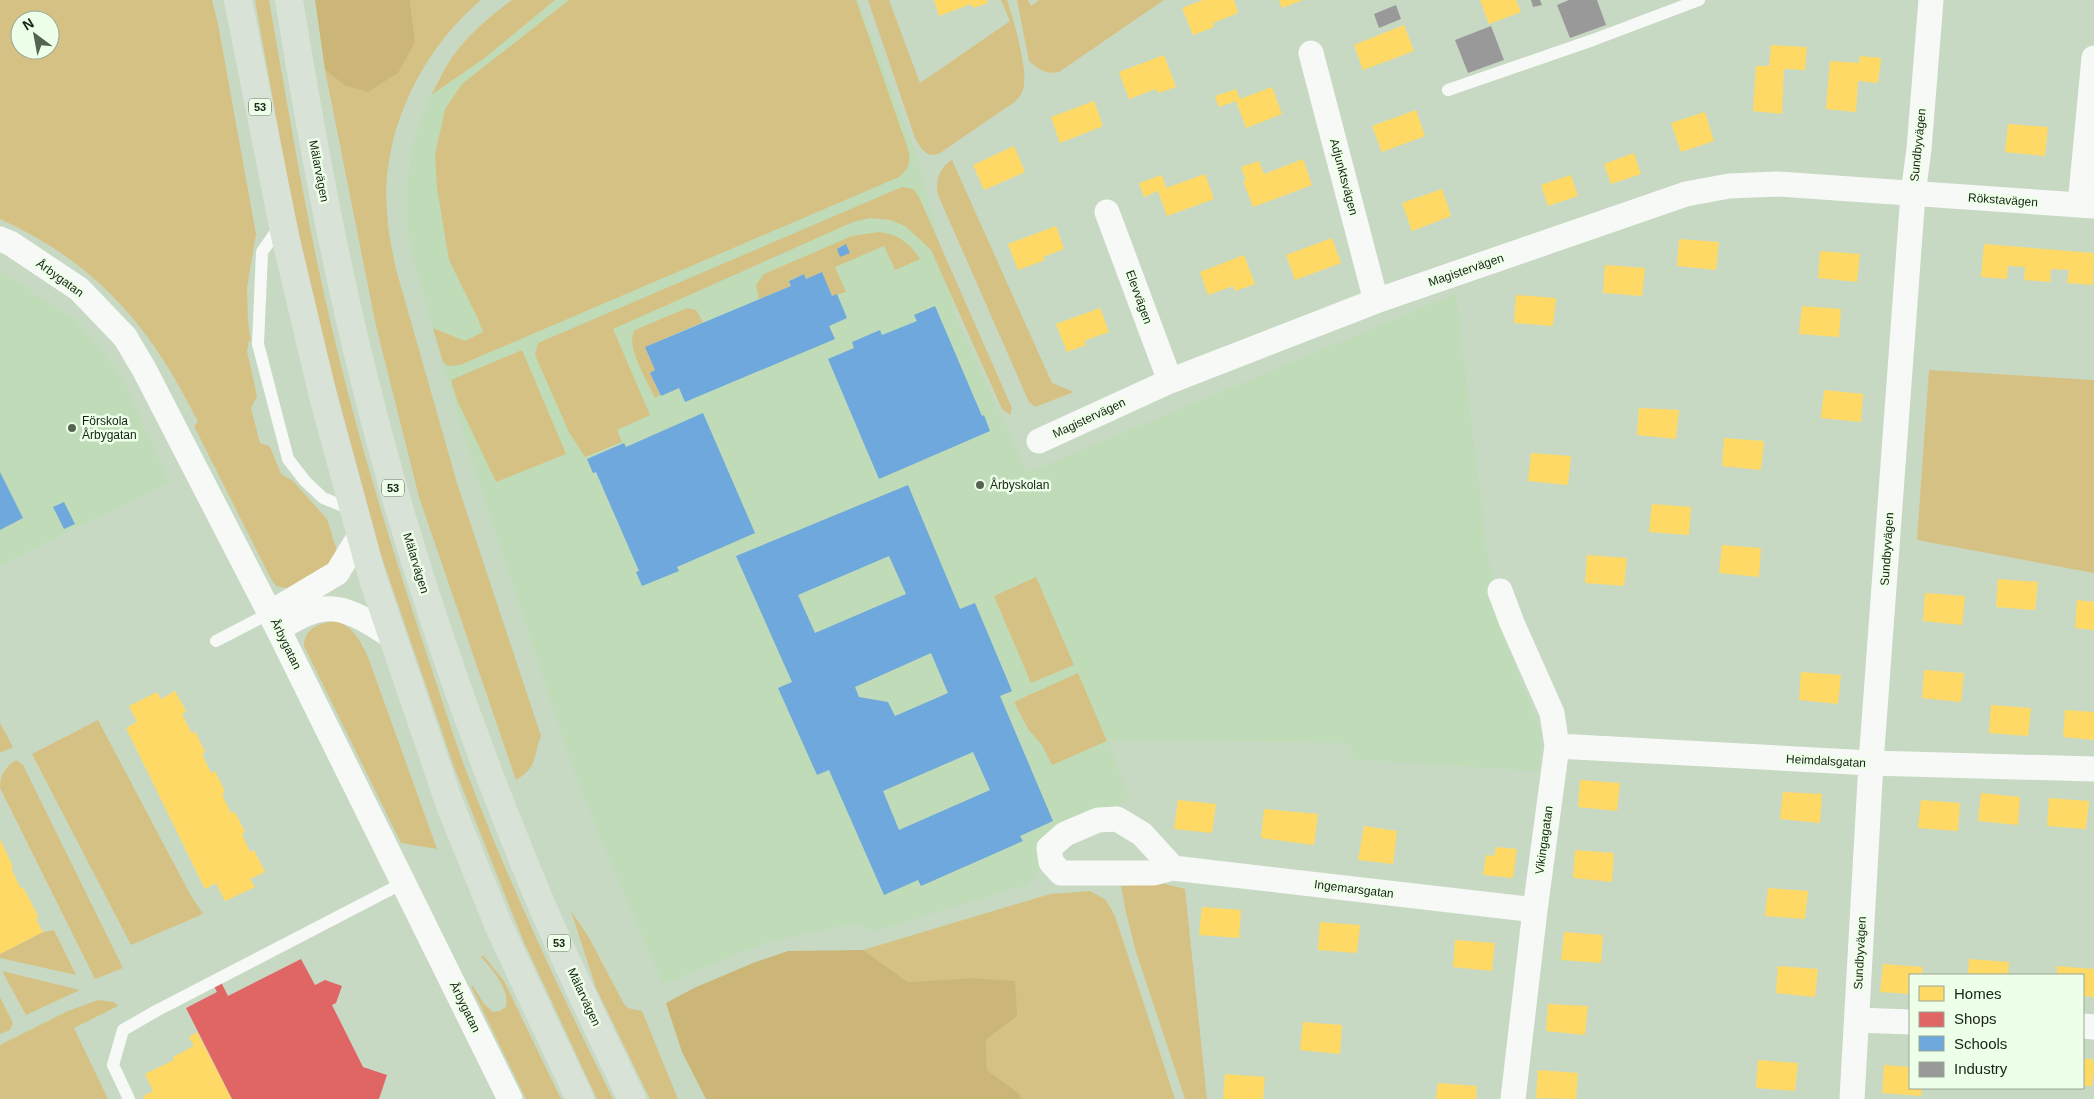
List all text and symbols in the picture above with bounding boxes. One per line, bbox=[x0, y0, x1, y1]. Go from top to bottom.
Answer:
north arrow bbox=[10, 10, 60, 60]
text: N bbox=[20, 15, 37, 33]
road number: 53 bbox=[249, 98, 271, 115]
street label: Sundbyvägen bbox=[1907, 108, 1929, 182]
street label: Adjunktsvägen bbox=[1327, 137, 1361, 217]
street label: Mälarvägen bbox=[306, 139, 332, 203]
street label: Rökstavägen bbox=[1968, 191, 2038, 209]
street label: Magistervägen bbox=[1427, 251, 1505, 289]
street label: Årbygatan bbox=[34, 255, 87, 300]
street label: Elevvägen bbox=[1123, 268, 1155, 326]
street label: Magistervägen bbox=[1050, 395, 1128, 441]
place label: Förskola Årbygatan bbox=[82, 414, 137, 442]
marker: Förskola Årbygatan bbox=[66, 422, 78, 434]
place label: Årbyskolan bbox=[990, 477, 1049, 492]
road number: 53 bbox=[382, 479, 404, 496]
marker: Årbyskolan bbox=[974, 479, 986, 491]
street label: Sundbyvägen bbox=[1877, 512, 1897, 586]
street label: Mälarvägen bbox=[400, 531, 432, 595]
street label: Årbygatan bbox=[268, 616, 305, 672]
street label: Heimdalsgatan bbox=[1786, 752, 1866, 770]
street label: Vikingagatan bbox=[1532, 805, 1556, 875]
street label: Ingemarsgatan bbox=[1313, 877, 1395, 901]
street label: Sundbyvägen bbox=[1851, 916, 1869, 990]
road number: 53 bbox=[548, 934, 570, 951]
street label: Mälarvägen bbox=[564, 966, 604, 1028]
legend bbox=[1909, 974, 2084, 1089]
street label: Årbygatan bbox=[447, 979, 484, 1035]
text: Homes bbox=[1954, 985, 2002, 1002]
text: Shops bbox=[1954, 1010, 1997, 1027]
text: Schools bbox=[1954, 1035, 2007, 1052]
text: Industry bbox=[1954, 1060, 2008, 1077]

